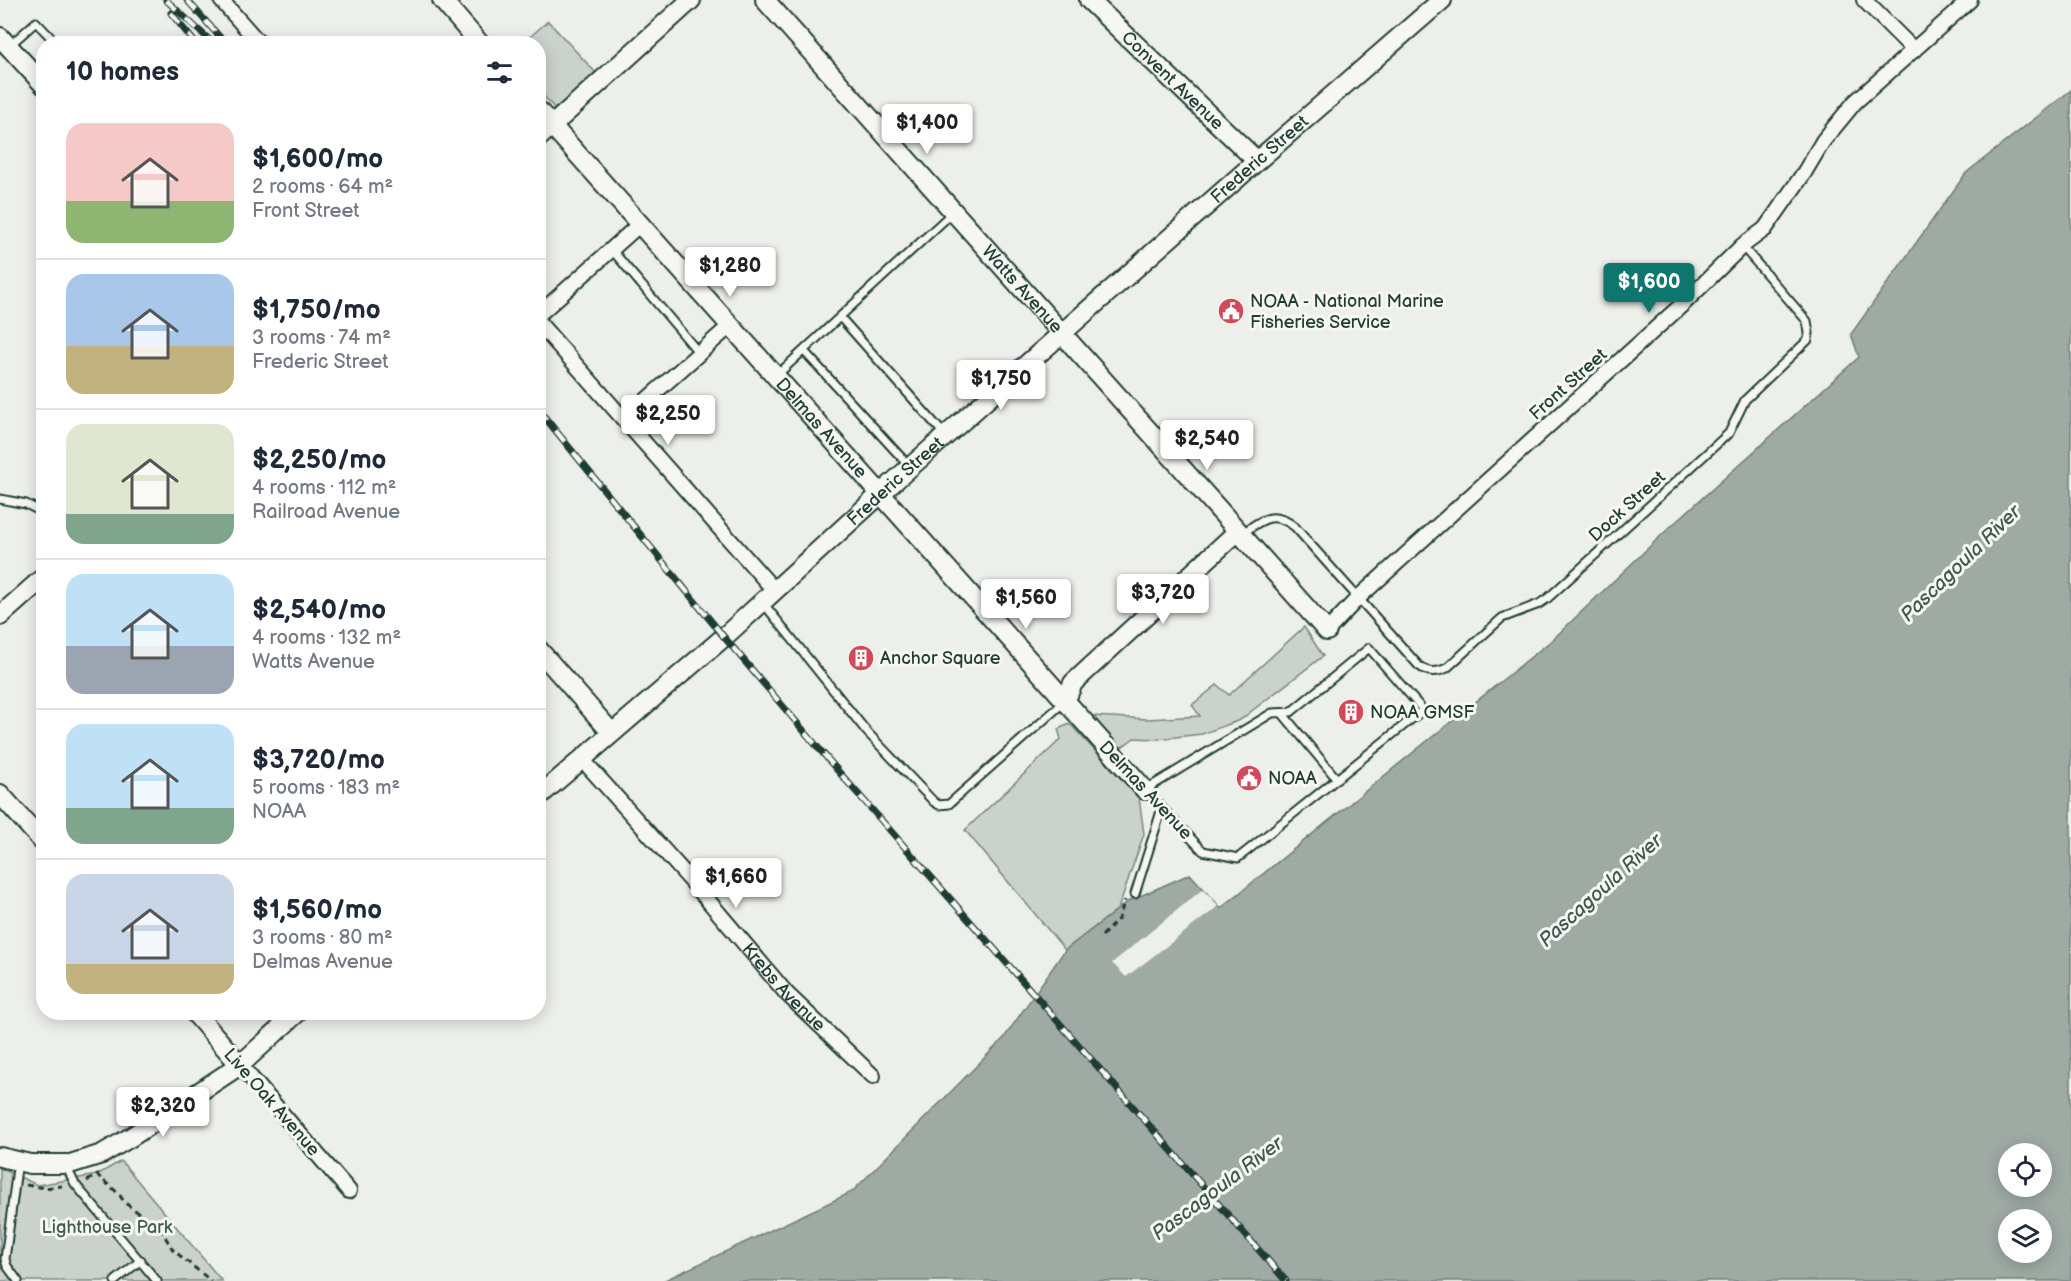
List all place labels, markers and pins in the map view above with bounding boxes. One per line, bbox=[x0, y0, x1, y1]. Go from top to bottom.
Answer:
pin: $1,400 bbox=[878, 104, 976, 155]
pin: $1,280 bbox=[681, 247, 779, 298]
pin: $1,600 bbox=[1600, 263, 1698, 314]
place label: NOAA - National Marine Fisheries Service bbox=[1250, 291, 1444, 333]
public building icon: NOAA - National Marine Fisheries Service bbox=[1216, 296, 1246, 326]
pin: $1,750 bbox=[952, 360, 1050, 411]
pin: $2,250 bbox=[619, 395, 717, 446]
pin: $2,540 bbox=[1158, 420, 1256, 471]
pin: $3,720 bbox=[1114, 574, 1212, 625]
pin: $1,560 bbox=[977, 579, 1075, 630]
building icon: Anchor Square bbox=[846, 643, 876, 673]
place label: Anchor Square bbox=[880, 648, 1001, 669]
building icon: NOAA GMSF bbox=[1336, 697, 1366, 727]
place label: NOAA GMSF bbox=[1370, 702, 1474, 723]
public building icon: NOAA bbox=[1234, 763, 1264, 793]
place label: NOAA bbox=[1268, 768, 1317, 789]
pin: $1,660 bbox=[687, 858, 785, 909]
pin: $2,320 bbox=[114, 1087, 212, 1138]

